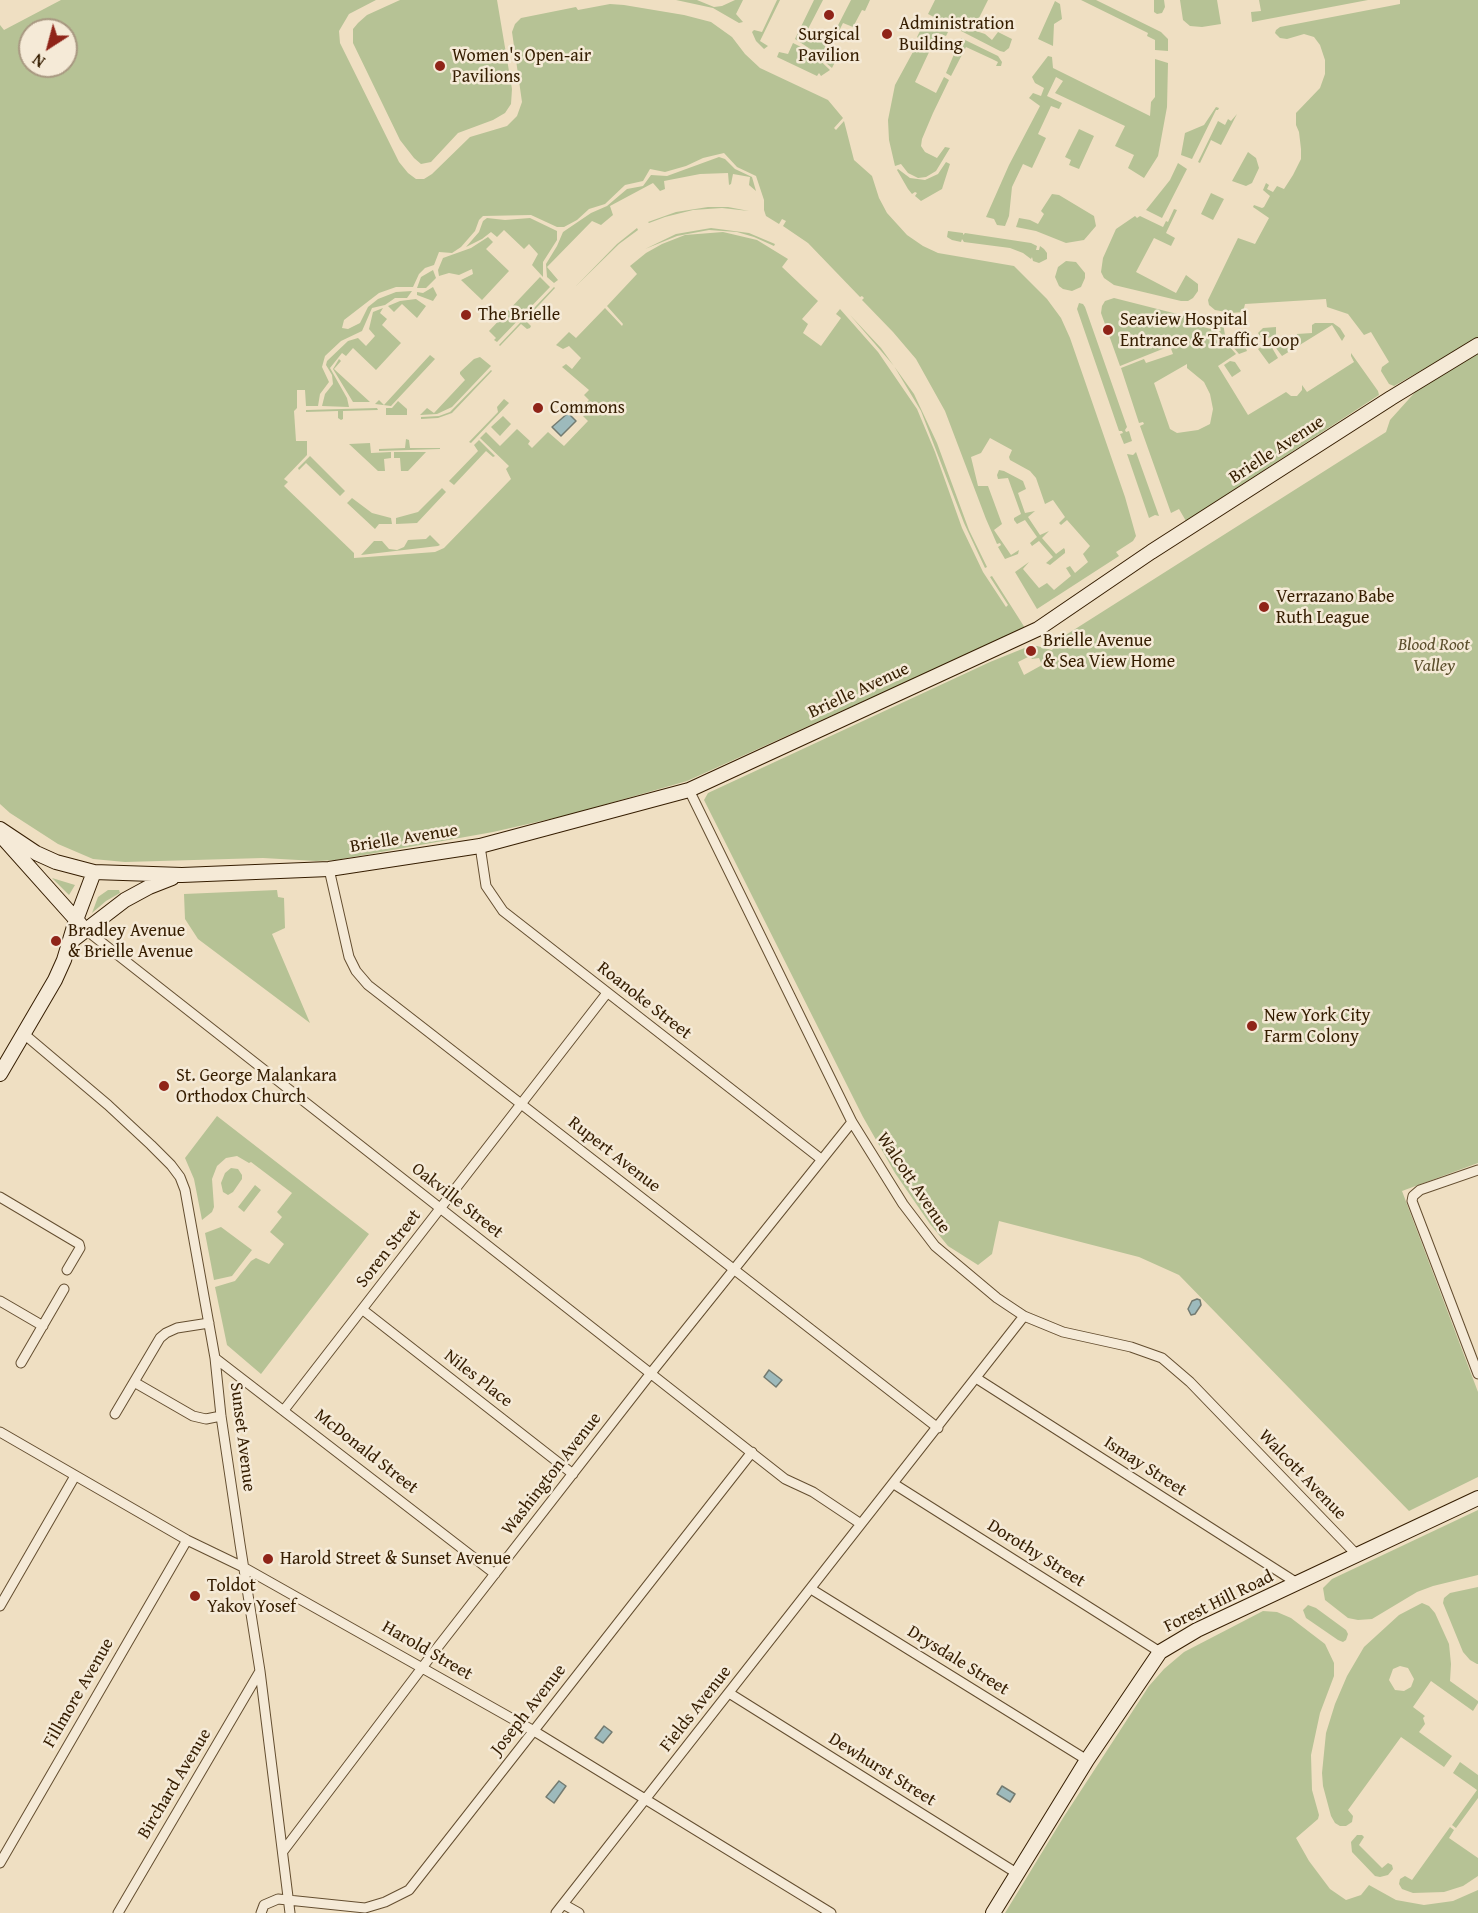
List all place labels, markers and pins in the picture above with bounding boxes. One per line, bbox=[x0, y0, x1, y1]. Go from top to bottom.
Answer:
marker: Surgical Pavilion bbox=[822, 8, 836, 22]
place label: Administration Building bbox=[899, 13, 1014, 56]
place label: Surgical Pavilion bbox=[798, 24, 860, 66]
marker: Administration Building bbox=[880, 27, 894, 41]
place label: Women's Open-air Pavilions bbox=[452, 45, 591, 88]
marker: Women's Open-air Pavilions bbox=[433, 59, 447, 73]
place label: The Brielle bbox=[478, 304, 560, 326]
marker: The Brielle bbox=[459, 308, 473, 322]
place label: Seaview Hospital Entrance & Traffic Loop bbox=[1120, 309, 1299, 352]
marker: Seaview Hospital Entrance & Traffic Loop bbox=[1101, 323, 1115, 337]
place label: Commons bbox=[550, 397, 625, 419]
marker: Commons bbox=[531, 401, 545, 415]
place label: Verrazano Babe Ruth League bbox=[1276, 586, 1394, 628]
marker: Verrazano Babe Ruth League bbox=[1257, 600, 1271, 614]
place label: Brielle Avenue & Sea View Home bbox=[1043, 630, 1175, 672]
marker: Brielle Avenue & Sea View Home bbox=[1024, 644, 1038, 658]
place label: Bradley Avenue & Brielle Avenue bbox=[68, 920, 193, 962]
marker: Bradley Avenue & Brielle Avenue bbox=[49, 934, 63, 948]
place label: New York City Farm Colony bbox=[1264, 1005, 1371, 1048]
marker: New York City Farm Colony bbox=[1245, 1019, 1259, 1033]
place label: St. George Malankara Orthodox Church bbox=[176, 1065, 337, 1108]
marker: St. George Malankara Orthodox Church bbox=[157, 1079, 171, 1093]
place label: Harold Street & Sunset Avenue bbox=[280, 1548, 511, 1570]
marker: Harold Street & Sunset Avenue bbox=[261, 1552, 275, 1566]
place label: Toldot Yakov Yosef bbox=[207, 1575, 296, 1618]
marker: Toldot Yakov Yosef bbox=[188, 1589, 202, 1603]

